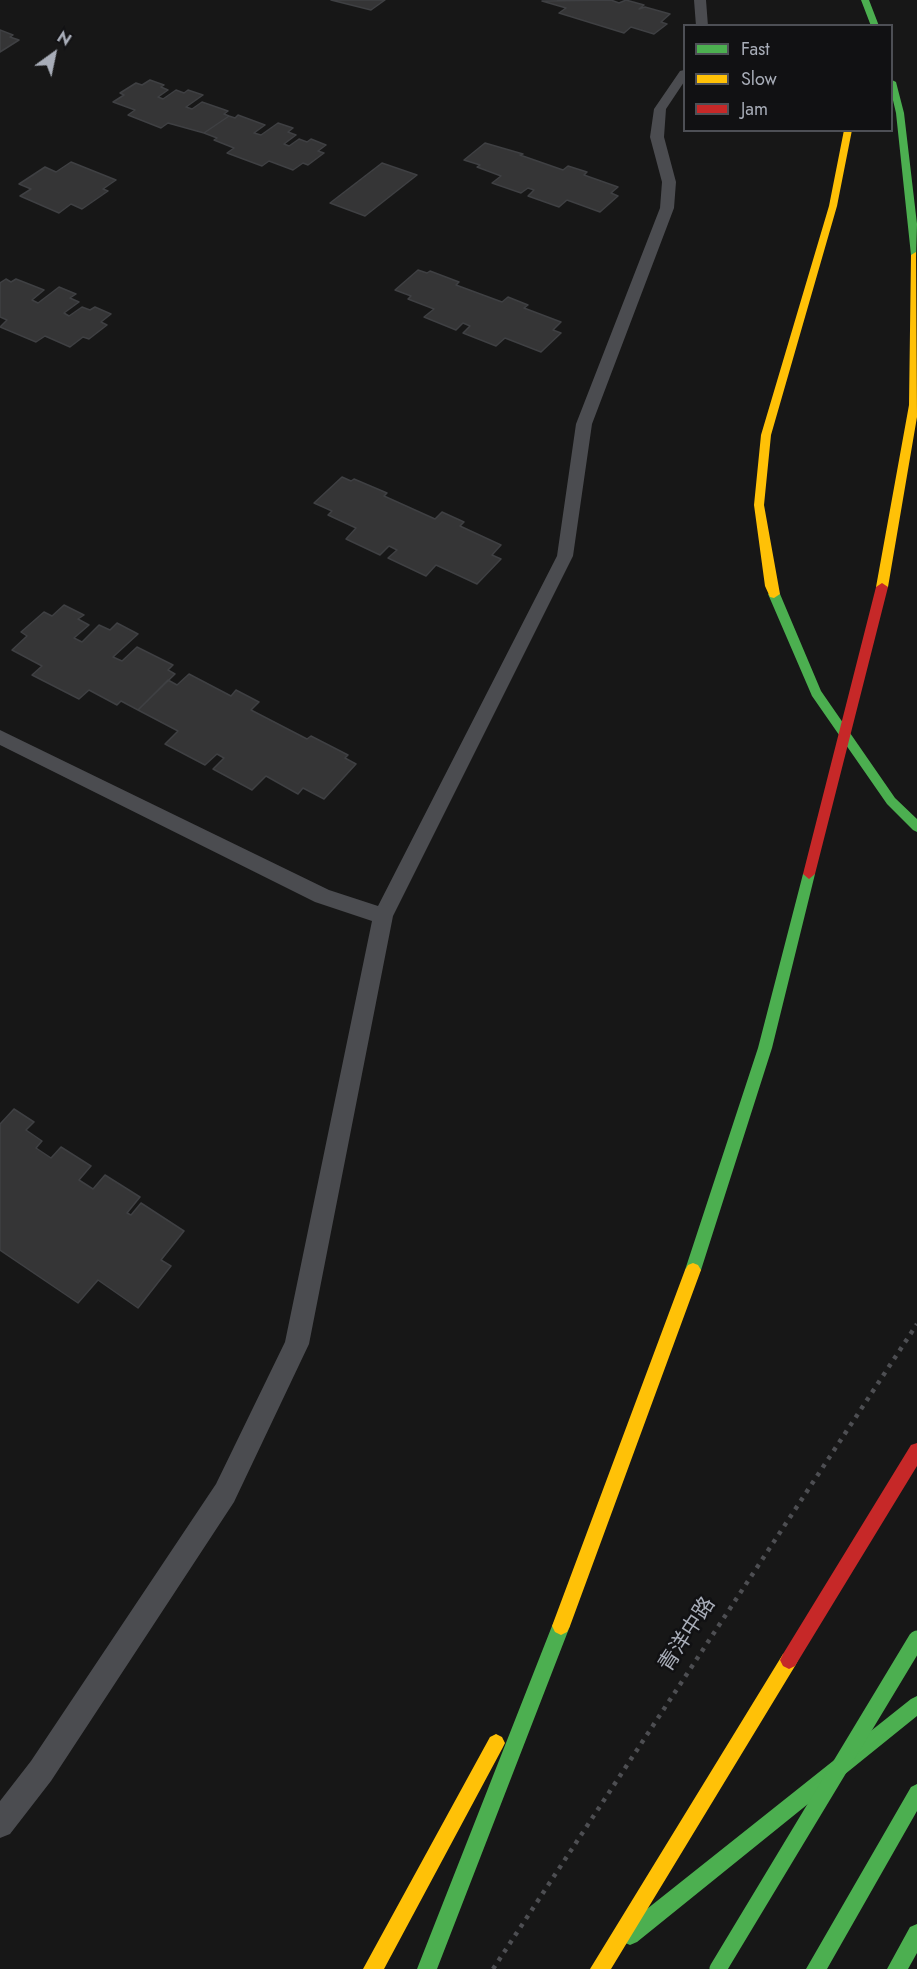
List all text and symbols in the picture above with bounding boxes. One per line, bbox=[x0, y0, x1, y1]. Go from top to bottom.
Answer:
north arrow bbox=[24, 24, 84, 84]
legend bbox=[683, 24, 893, 132]
text: N bbox=[52, 25, 76, 52]
text: Fast bbox=[741, 36, 770, 62]
text: Slow bbox=[741, 66, 777, 92]
text: Jam bbox=[741, 96, 768, 122]
street label: 青洋中路 bbox=[655, 1593, 721, 1677]

